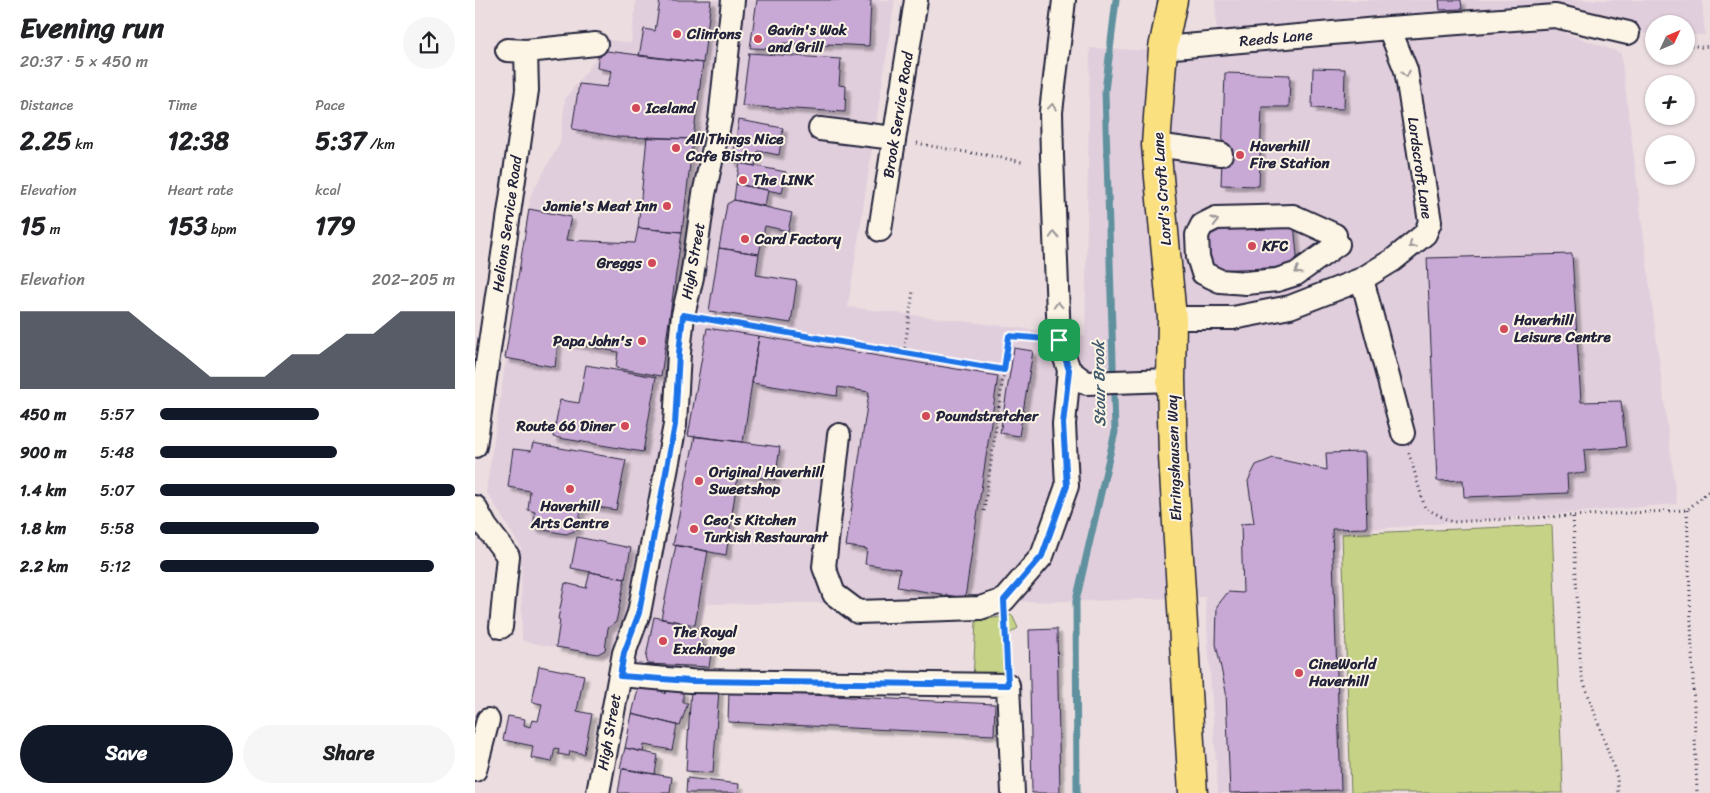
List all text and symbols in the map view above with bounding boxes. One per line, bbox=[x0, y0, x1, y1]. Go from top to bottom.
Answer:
text: Evening run bbox=[20, 3, 164, 52]
north arrow bbox=[1645, 15, 1695, 65]
map controls bbox=[1645, 15, 1695, 185]
button: share bbox=[403, 17, 455, 69]
place label: Gavin's Wok and Grill bbox=[767, 17, 848, 60]
place label: Clintons bbox=[686, 21, 743, 47]
street label: Reeds Lane bbox=[1238, 22, 1314, 54]
marker: Clintons bbox=[671, 28, 683, 40]
marker: Gavin's Wok and Grill bbox=[752, 33, 764, 45]
text: 20:37 · 5 × 450 m bbox=[20, 47, 148, 76]
street label: Brook Service Road bbox=[875, 49, 921, 180]
one-way arrow bbox=[1400, 69, 1410, 78]
button: + bbox=[1645, 75, 1695, 125]
text: Distance bbox=[20, 93, 73, 118]
text: Time bbox=[168, 93, 197, 118]
text: Pace bbox=[315, 93, 345, 118]
place label: Iceland bbox=[645, 95, 697, 121]
marker: Iceland bbox=[630, 102, 642, 114]
one-way arrow bbox=[1046, 103, 1057, 111]
street label: Lordscroft Lane bbox=[1400, 115, 1440, 221]
text: 2.25 bbox=[20, 118, 72, 163]
text: 12:38 bbox=[168, 118, 229, 163]
text: 5:37 bbox=[315, 118, 366, 163]
place label: All Things Nice Cafe Bistro bbox=[685, 126, 784, 169]
street label: Lord's Croft Lane bbox=[1145, 131, 1179, 247]
text: km bbox=[72, 132, 94, 157]
text: /km bbox=[366, 132, 395, 157]
place label: Haverhill Fire Station bbox=[1249, 133, 1330, 176]
button: − bbox=[1645, 135, 1695, 185]
marker: All Things Nice Cafe Bistro bbox=[670, 142, 682, 154]
marker: Haverhill Fire Station bbox=[1234, 149, 1246, 161]
street label: Helions Service Road bbox=[485, 153, 530, 294]
place label: The LINK bbox=[753, 167, 815, 193]
marker: The LINK bbox=[737, 174, 749, 186]
text: Elevation bbox=[20, 178, 77, 203]
text: Heart rate bbox=[168, 178, 233, 203]
text: kcal bbox=[315, 178, 341, 203]
place label: Jamie's Meat Inn bbox=[543, 193, 658, 219]
marker: Jamie's Meat Inn bbox=[661, 200, 673, 212]
text: 15 bbox=[20, 203, 46, 248]
text: 153 bbox=[168, 203, 207, 248]
text: 179 bbox=[315, 203, 356, 248]
one-way arrow bbox=[1210, 216, 1218, 226]
text: m bbox=[46, 217, 60, 242]
text: bpm bbox=[207, 217, 237, 242]
street label: High Street bbox=[673, 220, 713, 302]
place label: Card Factory bbox=[754, 226, 841, 252]
one-way arrow bbox=[1049, 231, 1060, 239]
marker: Card Factory bbox=[739, 233, 751, 245]
place label: KFC bbox=[1261, 233, 1288, 259]
one-way arrow bbox=[1409, 239, 1418, 247]
marker: KFC bbox=[1246, 240, 1258, 252]
place label: Greggs bbox=[596, 250, 643, 276]
marker: Greggs bbox=[646, 257, 658, 269]
text: Elevation bbox=[20, 265, 85, 294]
text: 202–205 m bbox=[372, 265, 455, 294]
one-way arrow bbox=[1295, 265, 1304, 275]
one-way arrow bbox=[1052, 301, 1063, 309]
place label: Haverhill Leisure Centre bbox=[1513, 307, 1611, 350]
pin bbox=[1038, 319, 1080, 361]
marker: Haverhill Leisure Centre bbox=[1498, 323, 1510, 335]
icon: arrive bbox=[1045, 326, 1073, 354]
place label: Papa John's bbox=[553, 328, 633, 354]
marker: Papa John's bbox=[636, 335, 648, 347]
water label: Stour Brook bbox=[1084, 338, 1114, 427]
street label: Ehringshausen Way bbox=[1159, 394, 1189, 521]
text: 450 m bbox=[20, 400, 66, 429]
text: 5:57 bbox=[100, 400, 134, 429]
place label: Poundstretcher bbox=[936, 403, 1040, 429]
marker: Poundstretcher bbox=[920, 410, 932, 422]
place label: Route 66 Diner bbox=[516, 413, 617, 439]
marker: Route 66 Diner bbox=[619, 420, 631, 432]
text: 900 m bbox=[20, 438, 67, 467]
text: 5:48 bbox=[100, 438, 134, 467]
place label: Original Haverhill Sweetshop bbox=[708, 459, 825, 502]
marker: Original Haverhill Sweetshop bbox=[693, 475, 705, 487]
text: 1.4 km bbox=[20, 476, 67, 505]
text: 5:07 bbox=[100, 476, 134, 505]
marker: Haverhill Arts Centre bbox=[564, 483, 576, 495]
place label: Haverhill Arts Centre bbox=[530, 493, 609, 536]
place label: Ceo's Kitchen Turkish Restaurant bbox=[703, 507, 829, 550]
text: 1.8 km bbox=[20, 514, 66, 543]
text: 5:58 bbox=[100, 514, 134, 543]
marker: Ceo's Kitchen Turkish Restaurant bbox=[688, 523, 700, 535]
text: 2.2 km bbox=[20, 552, 68, 581]
text: 5:12 bbox=[100, 552, 131, 581]
place label: The Royal Exchange bbox=[673, 619, 738, 662]
marker: The Royal Exchange bbox=[657, 635, 669, 647]
place label: CineWorld Haverhill bbox=[1308, 651, 1378, 694]
marker: CineWorld Haverhill bbox=[1293, 667, 1305, 679]
street label: High Street bbox=[589, 691, 629, 773]
button: Save bbox=[20, 725, 233, 783]
button: Share bbox=[243, 725, 455, 783]

